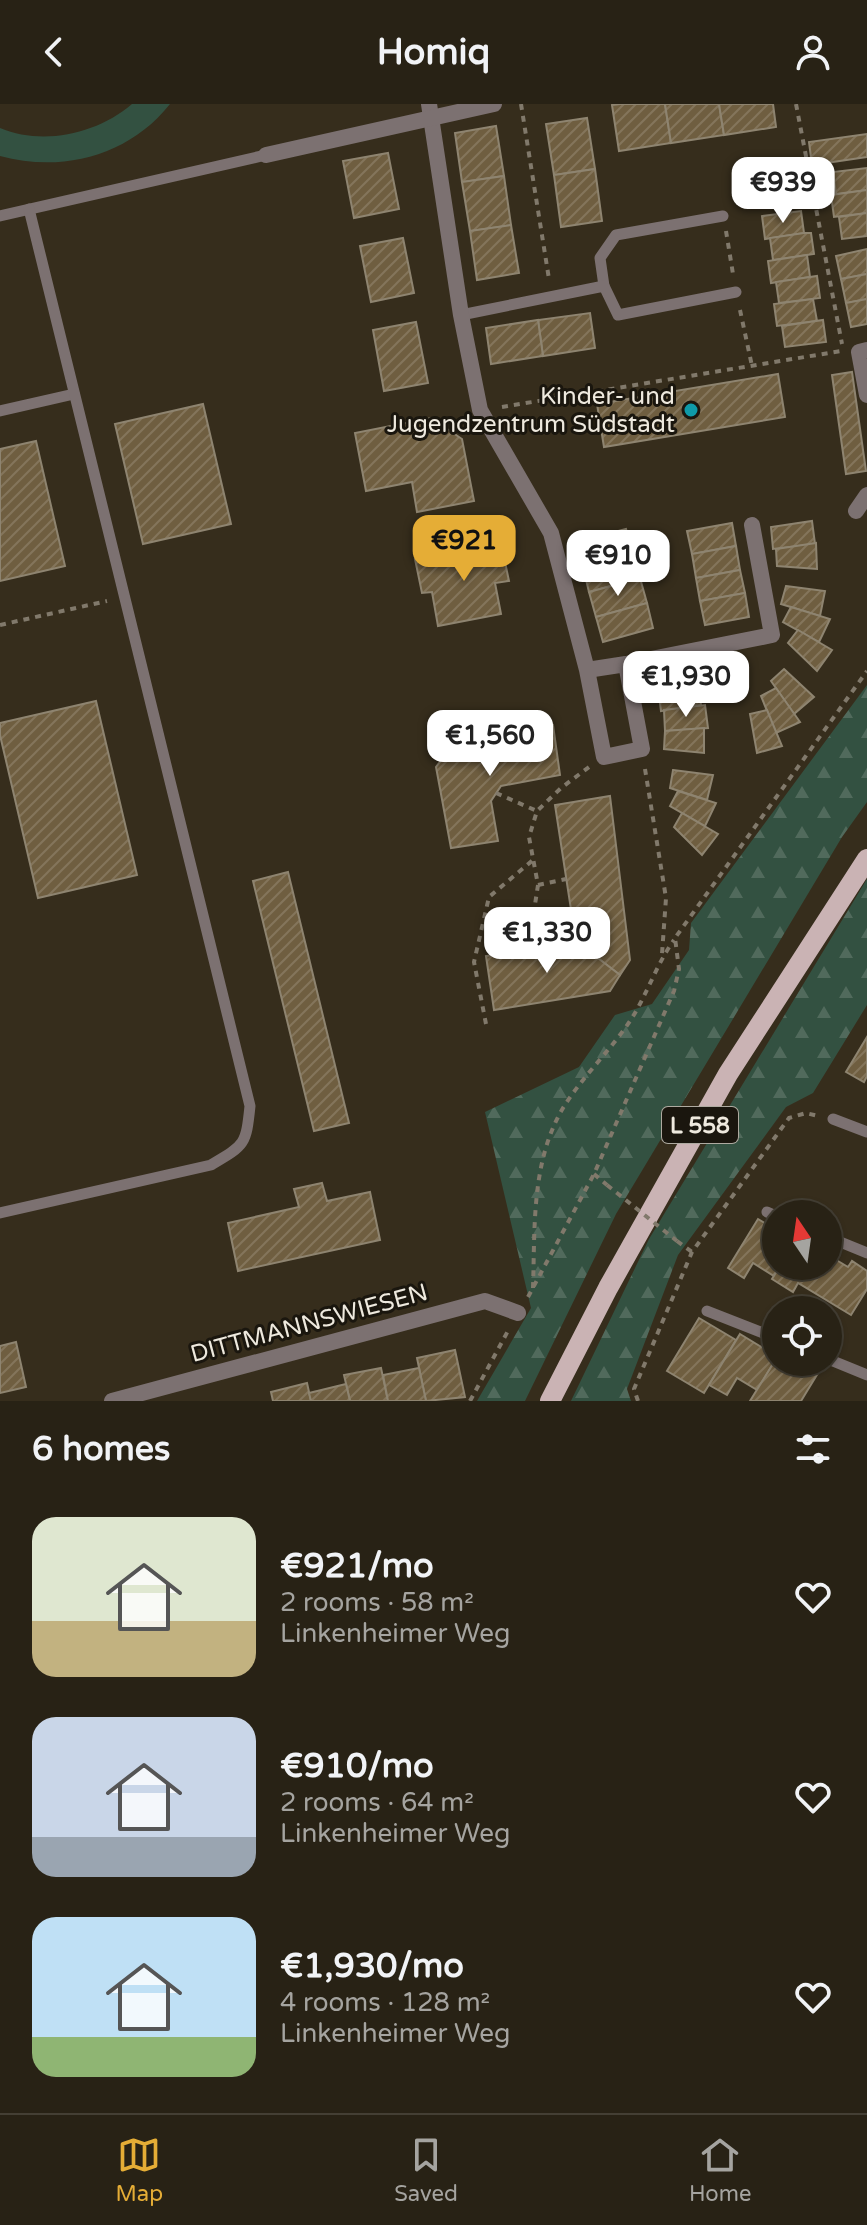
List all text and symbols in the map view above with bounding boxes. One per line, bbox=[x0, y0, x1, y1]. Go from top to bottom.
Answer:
icon: back bbox=[32, 30, 76, 74]
icon: person bbox=[791, 30, 835, 74]
text: Homiq bbox=[377, 31, 490, 74]
pin: €939 bbox=[736, 157, 830, 225]
text: €939 bbox=[750, 167, 816, 198]
place label: Kinder- und Jugendzentrum Südstadt bbox=[387, 382, 675, 439]
marker: Kinder- und Jugendzentrum Südstadt bbox=[682, 401, 700, 419]
pin: €921 bbox=[417, 515, 511, 583]
text: €921 bbox=[431, 525, 497, 556]
pin: €910 bbox=[571, 530, 665, 598]
text: €910 bbox=[585, 540, 651, 571]
pin: €1,930 bbox=[621, 651, 751, 719]
text: €1,930 bbox=[641, 661, 731, 692]
pin: €1,560 bbox=[425, 710, 555, 778]
text: €1,560 bbox=[445, 720, 535, 751]
pin: €1,330 bbox=[482, 907, 612, 975]
text: €1,330 bbox=[502, 917, 592, 948]
road number: L 558 bbox=[662, 1107, 738, 1143]
north arrow bbox=[762, 1200, 842, 1280]
map controls bbox=[762, 1200, 842, 1376]
street label: DITTMANNSWIESEN bbox=[187, 1278, 431, 1369]
button: locate bbox=[762, 1296, 842, 1376]
icon: filters bbox=[791, 1427, 835, 1471]
text: 6 homes bbox=[32, 1429, 170, 1470]
text: €921/mo bbox=[280, 1546, 434, 1587]
icon: home bbox=[96, 1549, 192, 1645]
icon: heart bbox=[791, 1575, 835, 1619]
text: 2 rooms · 58 m² bbox=[280, 1587, 474, 1618]
text: Linkenheimer Weg bbox=[280, 1618, 510, 1649]
text: €910/mo bbox=[280, 1746, 434, 1787]
icon: home bbox=[96, 1749, 192, 1845]
icon: heart bbox=[791, 1775, 835, 1819]
text: 2 rooms · 64 m² bbox=[280, 1787, 474, 1818]
text: Linkenheimer Weg bbox=[280, 1818, 510, 1849]
text: €1,930/mo bbox=[280, 1946, 464, 1987]
icon: home bbox=[96, 1949, 192, 2045]
icon: heart bbox=[791, 1975, 835, 2019]
text: 4 rooms · 128 m² bbox=[280, 1987, 490, 2018]
text: Linkenheimer Weg bbox=[280, 2018, 510, 2049]
tab: Map bbox=[116, 2133, 163, 2207]
tab: Saved bbox=[394, 2133, 458, 2207]
tab: Home bbox=[689, 2133, 751, 2207]

